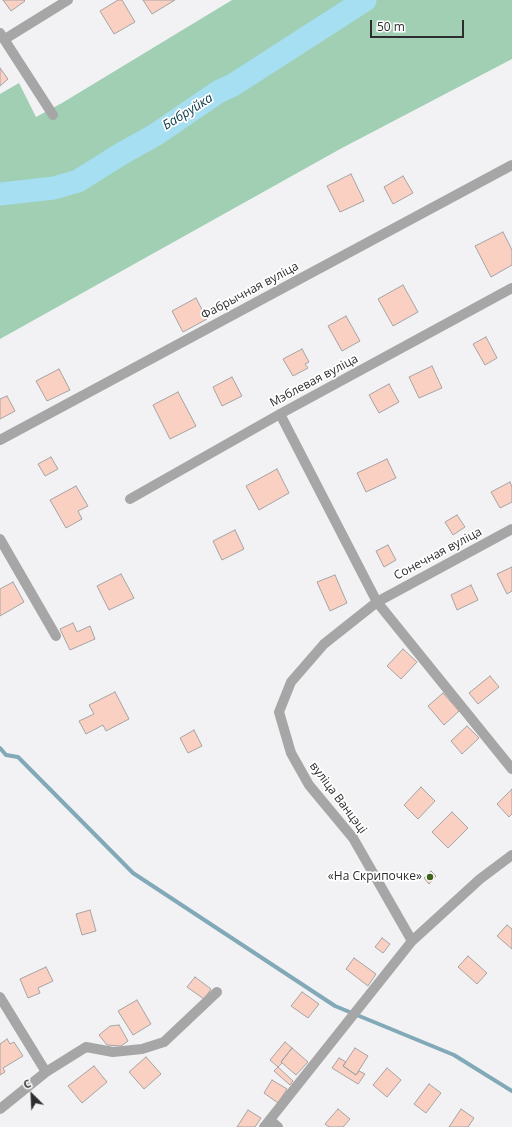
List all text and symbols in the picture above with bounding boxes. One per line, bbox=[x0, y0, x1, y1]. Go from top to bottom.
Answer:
scale bar bbox=[372, 12, 466, 38]
text: 50 m bbox=[377, 18, 405, 35]
water label: Бабруйка bbox=[160, 90, 216, 134]
street label: Фабрычная вуліца bbox=[199, 259, 301, 323]
street label: Мэблевая вуліца bbox=[267, 352, 361, 410]
street label: Сонечная вуліца bbox=[392, 525, 484, 583]
street label: вуліца Ванцэці bbox=[306, 759, 370, 837]
place label: «На Скрипочке» bbox=[328, 870, 422, 884]
marker: «На Скрипочке» bbox=[425, 872, 435, 882]
north arrow bbox=[12, 1075, 52, 1115]
text: С bbox=[21, 1075, 33, 1092]

